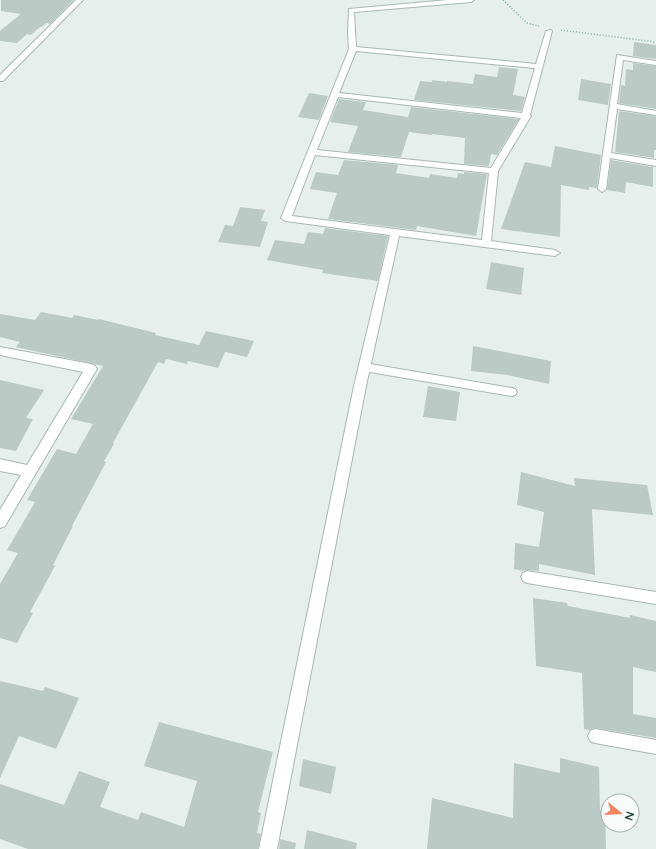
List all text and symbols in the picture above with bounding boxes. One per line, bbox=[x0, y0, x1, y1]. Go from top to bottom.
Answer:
north arrow bbox=[600, 793, 640, 833]
text: N bbox=[622, 810, 637, 822]

